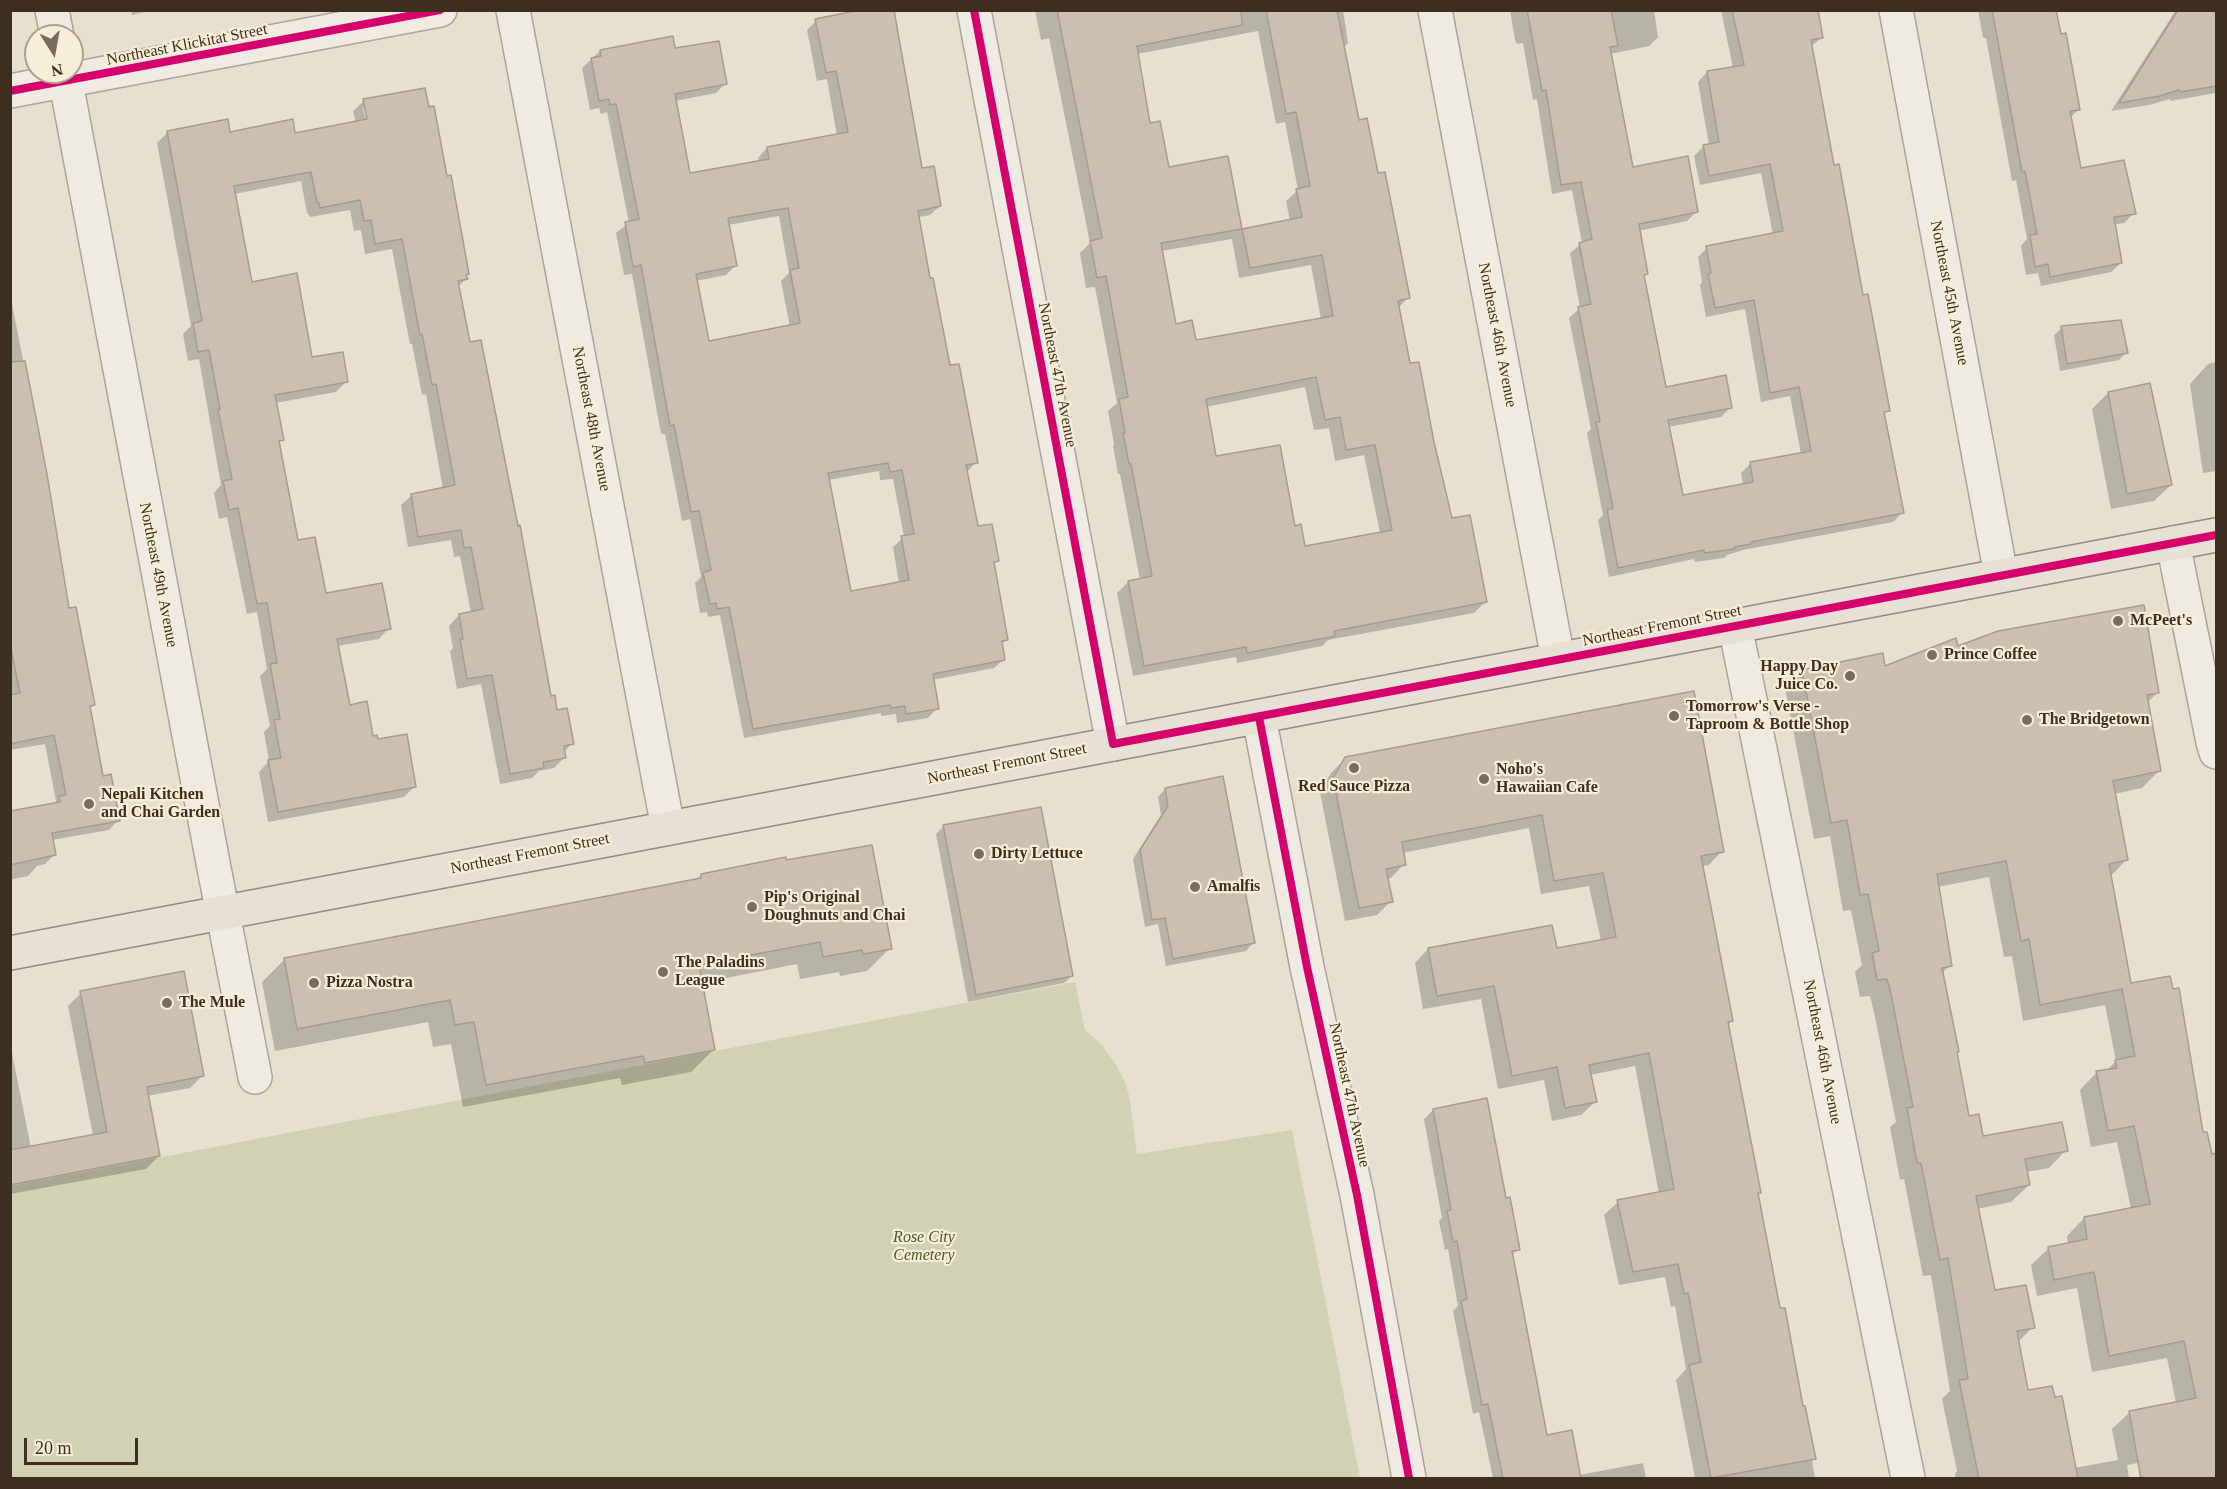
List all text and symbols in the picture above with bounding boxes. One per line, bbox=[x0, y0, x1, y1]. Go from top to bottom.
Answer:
street label: Northeast Klickitat Street bbox=[105, 20, 269, 70]
north arrow bbox=[24, 24, 84, 84]
text: N bbox=[50, 61, 64, 80]
street label: Northeast 45th Avenue bbox=[1926, 219, 1972, 367]
street label: Northeast 46th Avenue bbox=[1474, 261, 1520, 409]
street label: Northeast 47th Avenue bbox=[1034, 301, 1080, 449]
street label: Northeast 48th Avenue bbox=[568, 345, 614, 493]
street label: Northeast 49th Avenue bbox=[135, 501, 181, 649]
street label: Northeast Fremont Street bbox=[1581, 601, 1743, 651]
place label: McPeet's bbox=[2130, 611, 2192, 631]
marker: McPeet's bbox=[2111, 614, 2125, 628]
place label: Prince Coffee bbox=[1944, 645, 2037, 665]
marker: Prince Coffee bbox=[1925, 648, 1939, 662]
place label: Happy Day Juice Co. bbox=[1760, 657, 1838, 695]
marker: Happy Day Juice Co. bbox=[1843, 669, 1857, 683]
place label: Tomorrow's Verse - Taproom & Bottle Shop bbox=[1686, 697, 1849, 735]
marker: Tomorrow's Verse - Taproom & Bottle Shop bbox=[1667, 709, 1681, 723]
place label: The Bridgetown bbox=[2039, 710, 2150, 730]
marker: The Bridgetown bbox=[2020, 713, 2034, 727]
street label: Northeast Fremont Street bbox=[926, 739, 1088, 789]
place label: Noho's Hawaiian Cafe bbox=[1496, 760, 1598, 798]
marker: Red Sauce Pizza bbox=[1347, 761, 1361, 775]
marker: Noho's Hawaiian Cafe bbox=[1477, 772, 1491, 786]
place label: Red Sauce Pizza bbox=[1298, 777, 1410, 797]
place label: Nepali Kitchen and Chai Garden bbox=[101, 785, 220, 823]
marker: Nepali Kitchen and Chai Garden bbox=[82, 797, 96, 811]
street label: Northeast Fremont Street bbox=[449, 829, 611, 879]
place label: Dirty Lettuce bbox=[991, 844, 1083, 864]
marker: Dirty Lettuce bbox=[972, 847, 986, 861]
place label: Amalfis bbox=[1207, 877, 1260, 897]
marker: Amalfis bbox=[1188, 880, 1202, 894]
place label: Pip's Original Doughnuts and Chai bbox=[764, 888, 905, 926]
marker: Pip's Original Doughnuts and Chai bbox=[745, 900, 759, 914]
place label: The Paladins League bbox=[675, 953, 764, 991]
marker: The Paladins League bbox=[656, 965, 670, 979]
place label: Pizza Nostra bbox=[326, 973, 413, 993]
marker: Pizza Nostra bbox=[307, 976, 321, 990]
street label: Northeast 46th Avenue bbox=[1799, 978, 1845, 1126]
place label: The Mule bbox=[179, 993, 245, 1013]
marker: The Mule bbox=[160, 996, 174, 1010]
street label: Northeast 47th Avenue bbox=[1324, 1021, 1374, 1169]
park label: Rose City Cemetery bbox=[893, 1228, 955, 1266]
scale bar bbox=[27, 1426, 141, 1464]
text: 20 m bbox=[35, 1438, 72, 1458]

